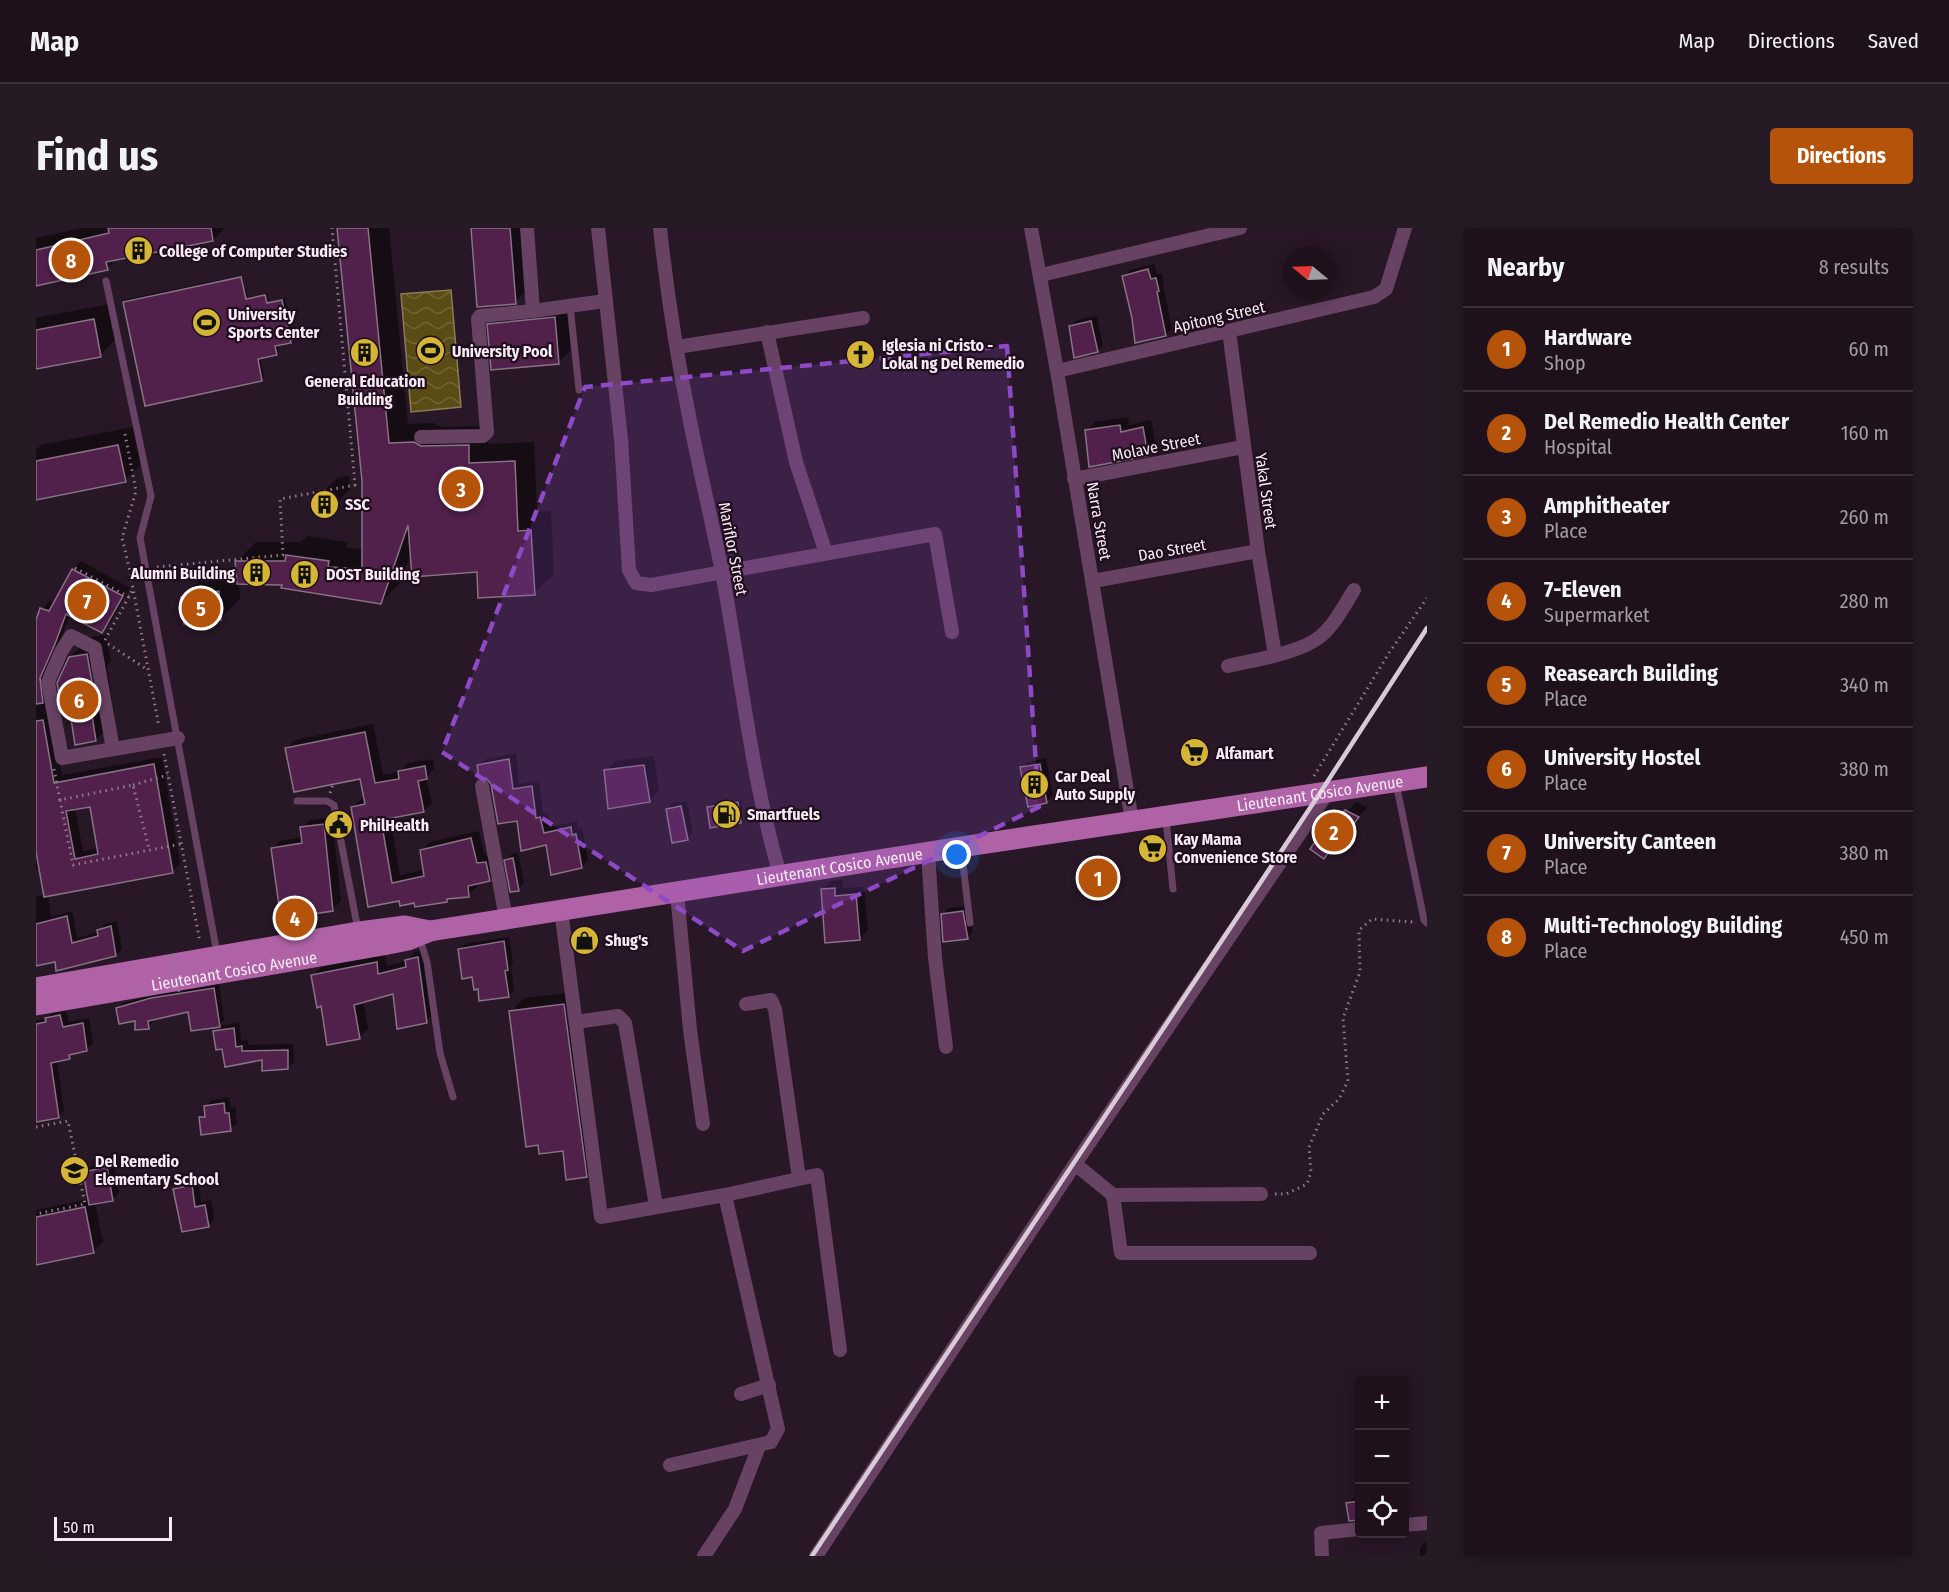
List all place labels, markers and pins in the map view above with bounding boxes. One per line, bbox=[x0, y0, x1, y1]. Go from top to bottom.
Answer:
building icon: College of Computer Studies bbox=[122, 235, 154, 267]
pin: 8 bbox=[51, 237, 90, 282]
place label: College of Computer Studies bbox=[159, 242, 347, 261]
place label: University Sports Center bbox=[228, 305, 319, 342]
sports icon: University Sports Center bbox=[191, 307, 223, 339]
sports icon: University Pool bbox=[415, 335, 447, 367]
place label: Iglesia ni Cristo - Lokal ng Del Remedio bbox=[882, 336, 1025, 373]
building icon: General Education Building bbox=[349, 337, 381, 369]
church icon: Iglesia ni Cristo - Lokal ng Del Remedio bbox=[845, 338, 877, 370]
place label: University Pool bbox=[452, 342, 553, 361]
place label: General Education Building bbox=[305, 372, 425, 409]
pin: 3 bbox=[442, 466, 480, 512]
building icon: SSC bbox=[308, 488, 340, 520]
place label: SSC bbox=[345, 495, 370, 514]
building icon: Alumni Building bbox=[240, 557, 272, 589]
building icon: DOST Building bbox=[289, 558, 321, 590]
place label: Alumni Building bbox=[130, 564, 235, 583]
place label: DOST Building bbox=[326, 565, 420, 584]
pin: 7 bbox=[68, 578, 106, 623]
pin: 5 bbox=[182, 586, 220, 631]
pin: 6 bbox=[60, 678, 99, 722]
supermarket icon: Alfamart bbox=[1179, 737, 1211, 769]
place label: Alfamart bbox=[1215, 744, 1274, 763]
place label: Car Deal Auto Supply bbox=[1054, 767, 1135, 804]
building icon: Car Deal Auto Supply bbox=[1018, 769, 1050, 801]
fuel station icon: Smartfuels bbox=[710, 798, 742, 830]
place label: Smartfuels bbox=[747, 805, 820, 824]
public building icon: PhilHealth bbox=[323, 809, 355, 841]
pin: 2 bbox=[1314, 810, 1354, 854]
place label: PhilHealth bbox=[360, 816, 429, 835]
place label: Kay Mama Convenience Store bbox=[1174, 830, 1297, 867]
supermarket icon: Kay Mama Convenience Store bbox=[1137, 832, 1169, 864]
pin: 1 bbox=[1078, 856, 1118, 900]
pin: 4 bbox=[276, 896, 314, 940]
shop icon: Shug's bbox=[568, 924, 600, 956]
place label: Shug's bbox=[605, 931, 648, 950]
place label: Del Remedio Elementary School bbox=[95, 1152, 220, 1189]
school or university icon: Del Remedio Elementary School bbox=[58, 1154, 90, 1186]

